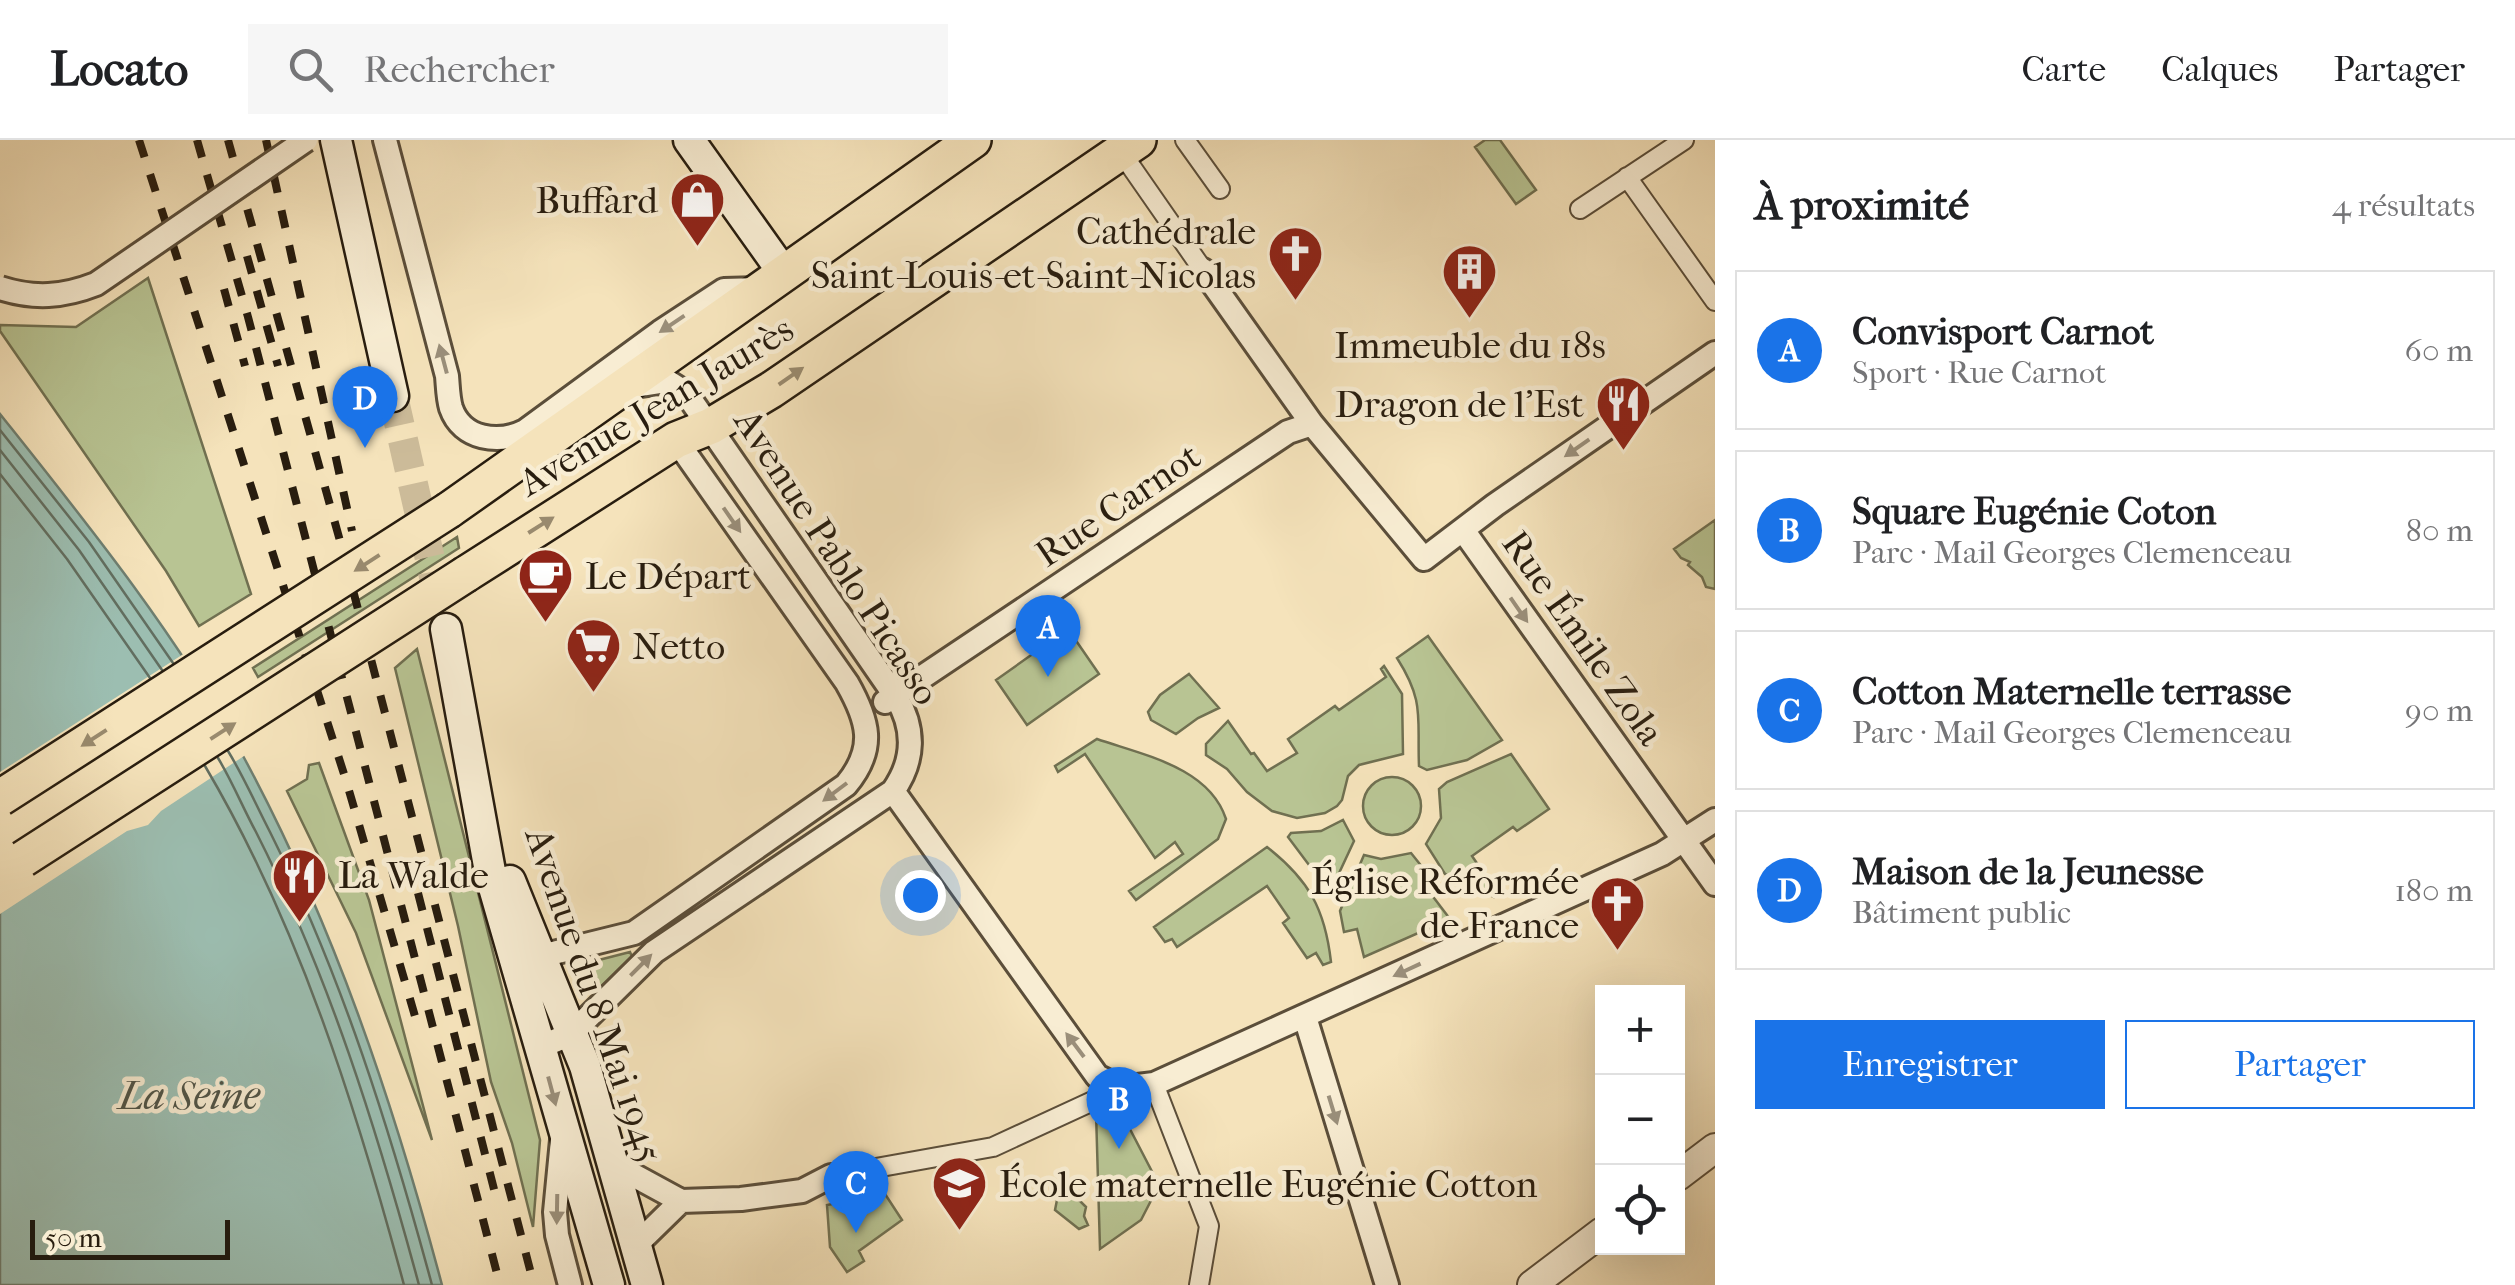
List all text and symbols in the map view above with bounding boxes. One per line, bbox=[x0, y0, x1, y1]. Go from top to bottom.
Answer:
search box bbox=[248, 24, 948, 114]
text: Locato bbox=[50, 41, 188, 97]
icon: search bbox=[283, 42, 338, 97]
text: Rechercher bbox=[363, 47, 555, 92]
text: Carte bbox=[2022, 49, 2106, 90]
text: Calques bbox=[2161, 49, 2278, 90]
text: Partager bbox=[2333, 49, 2465, 90]
shop icon: Buffard bbox=[667, 170, 727, 249]
place label: Buffard bbox=[535, 178, 658, 223]
text: À proximité bbox=[1755, 181, 1969, 230]
text: 4 résultats bbox=[2332, 187, 2475, 224]
place label: Cathédrale Saint-Louis-et-Saint-Nicolas bbox=[811, 209, 1256, 298]
church icon: Cathédrale Saint-Louis-et-Saint-Nicolas bbox=[1265, 223, 1325, 302]
building icon: Immeuble du 18s bbox=[1440, 242, 1500, 321]
street label: Avenue Jean Jaurès bbox=[509, 306, 801, 507]
text: Convisport Carnot bbox=[1852, 309, 2154, 354]
one-way arrow bbox=[659, 314, 686, 333]
place label: Immeuble du 18s bbox=[1334, 323, 1606, 368]
text: A bbox=[1779, 332, 1800, 369]
text: 60 m bbox=[2405, 332, 2473, 369]
one-way arrow bbox=[434, 343, 450, 374]
text: Sport · Rue Carnot bbox=[1852, 354, 2107, 391]
pin: D bbox=[332, 366, 398, 448]
one-way arrow bbox=[778, 367, 805, 386]
restaurant icon: Dragon de l'Est bbox=[1593, 374, 1653, 453]
place label: Dragon de l'Est bbox=[1335, 382, 1584, 427]
street label: Avenue Pablo Picasso bbox=[723, 399, 949, 713]
street label: Rue Carnot bbox=[1027, 433, 1209, 577]
one-way arrow bbox=[1564, 438, 1590, 457]
text: Square Eugénie Coton bbox=[1852, 489, 2216, 534]
one-way arrow bbox=[722, 506, 741, 533]
text: B bbox=[1779, 512, 1800, 549]
text: 80 m bbox=[2406, 512, 2473, 549]
one-way arrow bbox=[527, 517, 555, 534]
street label: Rue Émile Zola bbox=[1493, 522, 1674, 754]
text: Parc · Mail Georges Clemenceau bbox=[1852, 534, 2292, 571]
cafe icon: Le Départ bbox=[516, 546, 576, 625]
one-way arrow bbox=[354, 553, 381, 571]
place label: Le Départ bbox=[585, 554, 751, 599]
pin: A bbox=[1016, 594, 1080, 677]
one-way arrow bbox=[1509, 596, 1528, 623]
supermarket icon: Netto bbox=[563, 616, 623, 695]
place label: Netto bbox=[632, 624, 725, 669]
text: Cotton Maternelle terrasse bbox=[1852, 669, 2291, 714]
text: C bbox=[1779, 692, 1800, 729]
text: 90 m bbox=[2405, 692, 2473, 729]
text: Parc · Mail Georges Clemenceau bbox=[1852, 714, 2292, 751]
one-way arrow bbox=[209, 722, 236, 740]
one-way arrow bbox=[80, 728, 107, 747]
one-way arrow bbox=[822, 781, 848, 801]
street label: Avenue du 8 Mai 1945 bbox=[515, 820, 672, 1168]
restaurant icon: La Walde bbox=[269, 845, 329, 924]
text: Maison de la Jeunesse bbox=[1852, 849, 2204, 894]
place label: La Walde bbox=[338, 853, 489, 898]
place label: Église Réformée de France bbox=[1311, 859, 1579, 948]
your location bbox=[895, 870, 946, 921]
text: D bbox=[1777, 872, 1802, 909]
text: 180 m bbox=[2394, 872, 2473, 909]
church icon: Église Réformée de France bbox=[1588, 873, 1648, 952]
text: Bâtiment public bbox=[1852, 894, 2071, 931]
one-way arrow bbox=[628, 954, 652, 978]
one-way arrow bbox=[1392, 962, 1421, 979]
map controls bbox=[1595, 985, 1685, 1255]
button: + bbox=[1595, 985, 1685, 1075]
button: Enregistrer bbox=[1755, 1020, 2105, 1109]
button: Partager bbox=[2125, 1020, 2475, 1109]
one-way arrow bbox=[1065, 1032, 1085, 1058]
pin: B bbox=[1086, 1066, 1152, 1149]
water label: La Seine bbox=[115, 1073, 261, 1119]
one-way arrow bbox=[545, 1075, 561, 1106]
button: − bbox=[1595, 1075, 1685, 1165]
one-way arrow bbox=[1327, 1095, 1342, 1125]
pin: C bbox=[824, 1150, 888, 1233]
school or university icon: École maternelle Eugénie Cotton bbox=[930, 1154, 990, 1233]
place label: École maternelle Eugénie Cotton bbox=[999, 1162, 1538, 1207]
button: locate bbox=[1595, 1165, 1685, 1255]
one-way arrow bbox=[548, 1193, 564, 1225]
scale bar bbox=[30, 1215, 230, 1260]
text: 50 m bbox=[45, 1221, 102, 1254]

